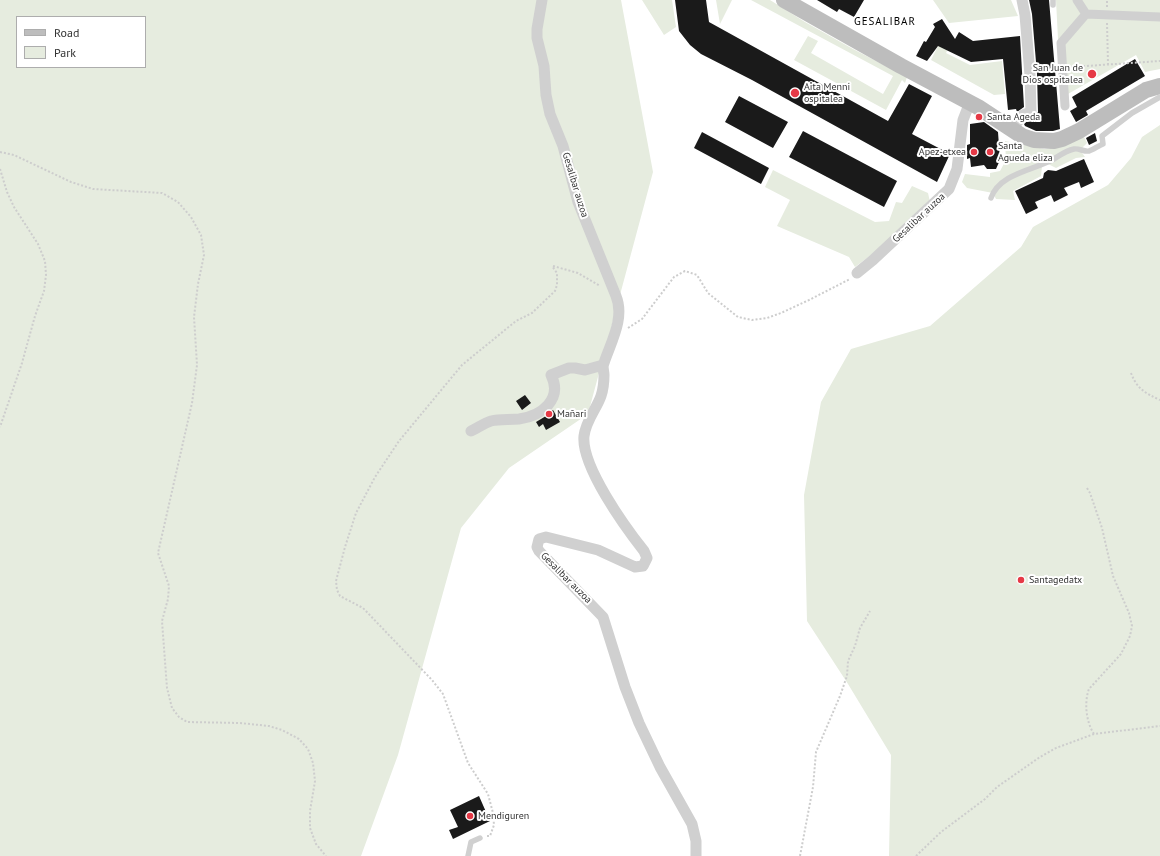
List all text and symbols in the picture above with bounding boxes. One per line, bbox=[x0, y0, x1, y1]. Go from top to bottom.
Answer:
district label: GESALIBAR bbox=[854, 15, 916, 29]
legend bbox=[16, 16, 146, 68]
text: Road bbox=[54, 25, 79, 40]
text: Park bbox=[54, 45, 76, 60]
place label: San Juan de Dios ospitalea bbox=[1023, 62, 1083, 86]
marker: San Juan de Dios ospitalea bbox=[1086, 68, 1098, 80]
place label: Aita Menni ospitalea bbox=[804, 81, 850, 104]
marker: Aita Menni ospitalea bbox=[789, 87, 801, 99]
place label: Santa Ageda bbox=[987, 111, 1040, 123]
marker: Santa Ageda bbox=[974, 112, 984, 122]
place label: Santa Agueda eliza bbox=[998, 140, 1053, 164]
place label: Apez-etxea bbox=[919, 146, 966, 158]
marker: Apez-etxea bbox=[969, 147, 979, 157]
marker: Santa Agueda eliza bbox=[985, 147, 995, 157]
street label: Gesalibar auzoa bbox=[559, 151, 591, 219]
street label: Gesalibar auzoa bbox=[890, 191, 948, 245]
place label: Mañari bbox=[557, 408, 586, 420]
marker: Mañari bbox=[544, 409, 554, 419]
street label: Gesalibar auzoa bbox=[538, 550, 594, 606]
place label: Santagedatx bbox=[1029, 574, 1082, 586]
marker: Santagedatx bbox=[1016, 575, 1026, 585]
place label: Mendiguren bbox=[478, 810, 529, 822]
marker: Mendiguren bbox=[465, 811, 475, 821]

